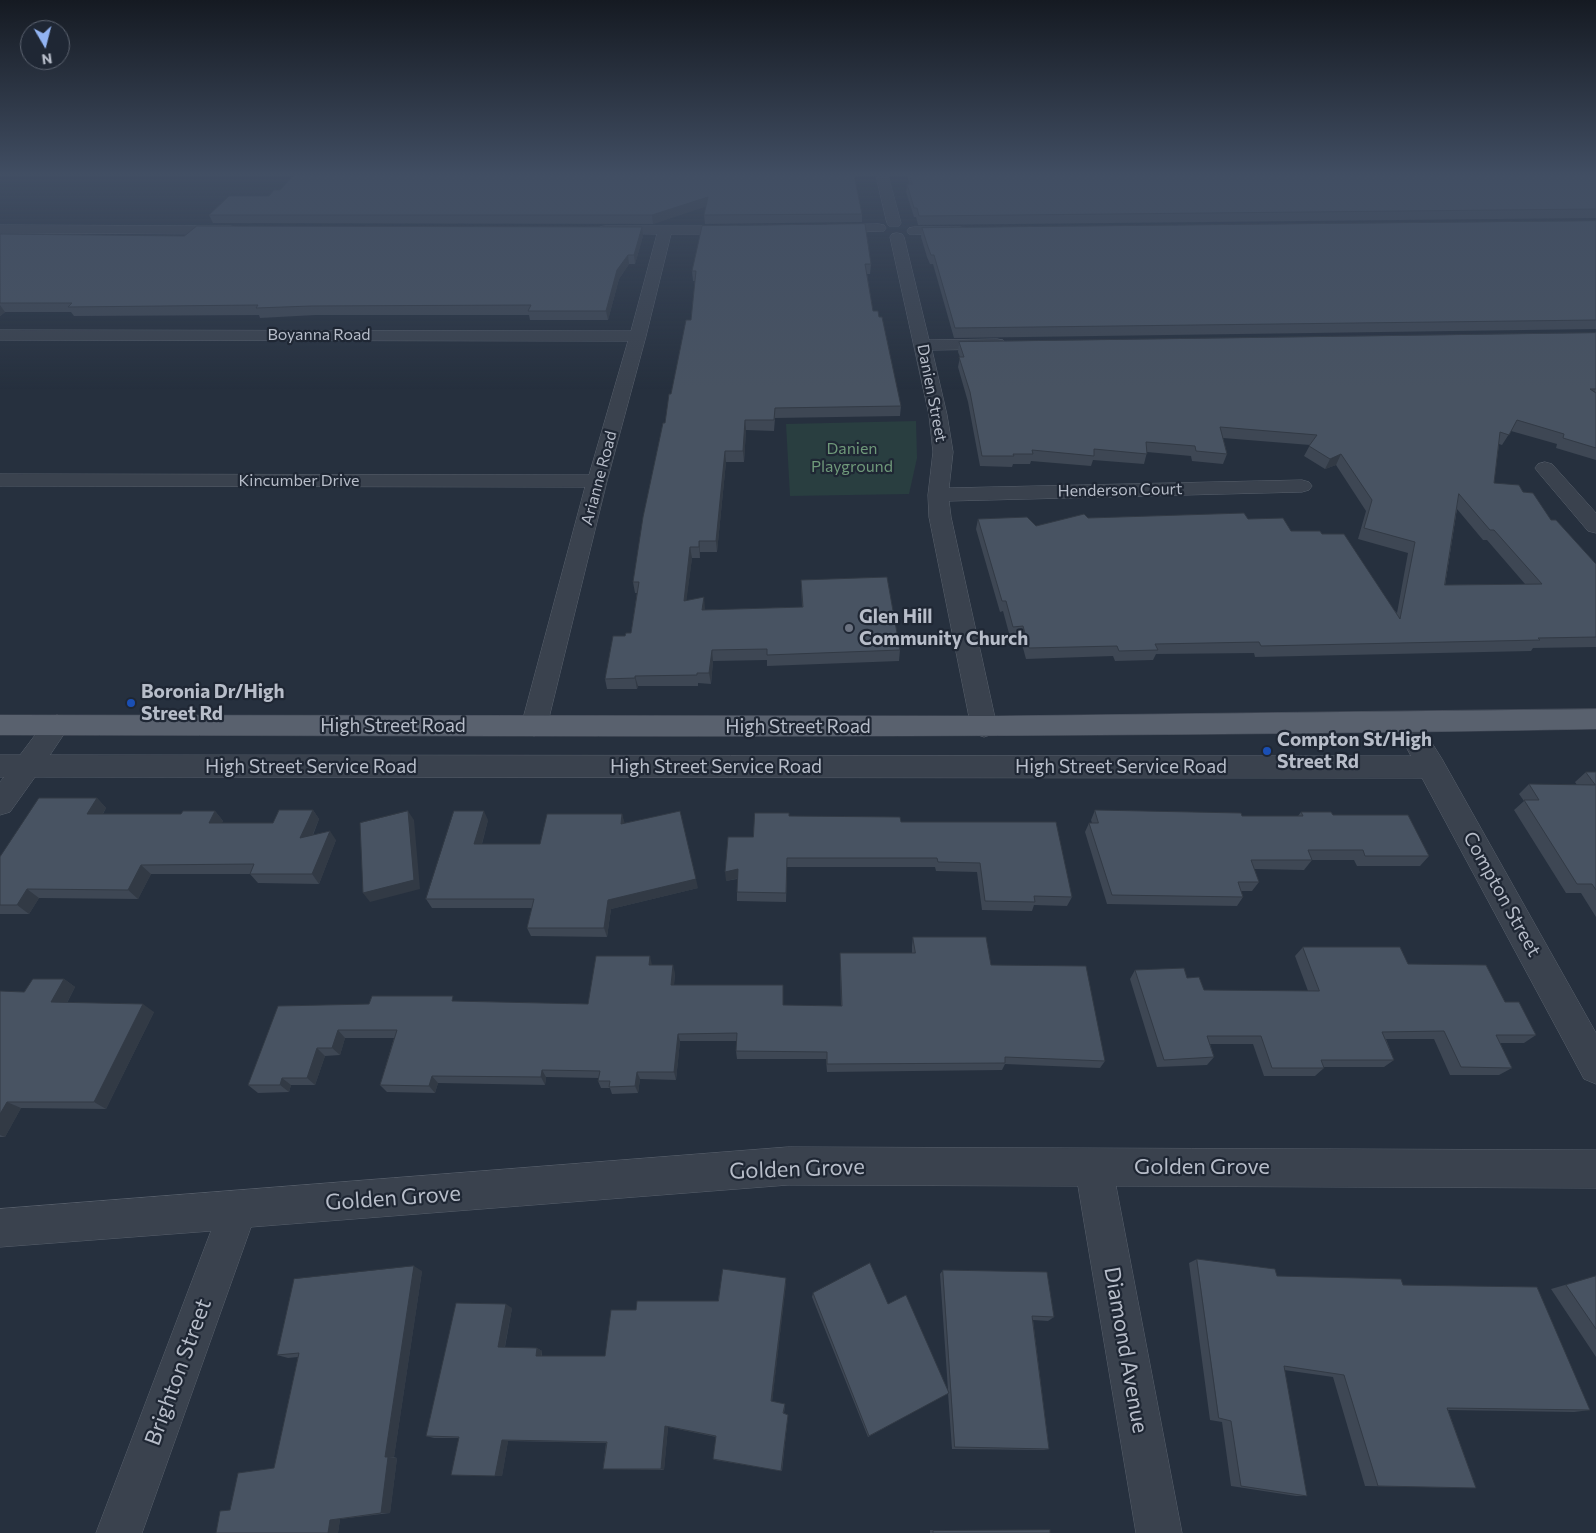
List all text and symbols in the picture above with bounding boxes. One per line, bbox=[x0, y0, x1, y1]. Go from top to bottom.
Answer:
north arrow bbox=[20, 20, 70, 70]
text: N bbox=[41, 50, 53, 69]
street label: Boyanna Road bbox=[267, 325, 371, 345]
street label: Danien Street bbox=[913, 342, 951, 444]
street label: Arianne Road bbox=[577, 429, 621, 527]
park label: Danien Playground bbox=[811, 439, 893, 477]
street label: Kincumber Drive bbox=[239, 471, 359, 491]
street label: Henderson Court bbox=[1057, 479, 1183, 501]
place label: Glen Hill Community Church bbox=[859, 606, 1028, 650]
marker: Glen Hill Community Church bbox=[843, 622, 855, 634]
place label: Boronia Dr/High Street Rd bbox=[141, 681, 284, 725]
marker: Boronia Dr/High Street Rd bbox=[125, 697, 137, 709]
street label: High Street Road bbox=[320, 715, 466, 737]
street label: High Street Road bbox=[725, 716, 871, 738]
place label: Compton St/High Street Rd bbox=[1277, 729, 1432, 773]
marker: Compton St/High Street Rd bbox=[1261, 745, 1273, 757]
street label: High Street Service Road bbox=[205, 756, 417, 778]
street label: High Street Service Road bbox=[610, 756, 822, 778]
street label: High Street Service Road bbox=[1015, 756, 1227, 778]
street label: Compton Street bbox=[1458, 828, 1546, 960]
street label: Golden Grove bbox=[729, 1153, 865, 1185]
street label: Golden Grove bbox=[1134, 1154, 1270, 1180]
street label: Golden Grove bbox=[324, 1180, 462, 1216]
street label: Diamond Avenue bbox=[1098, 1265, 1154, 1435]
street label: Brighton Street bbox=[139, 1295, 217, 1449]

